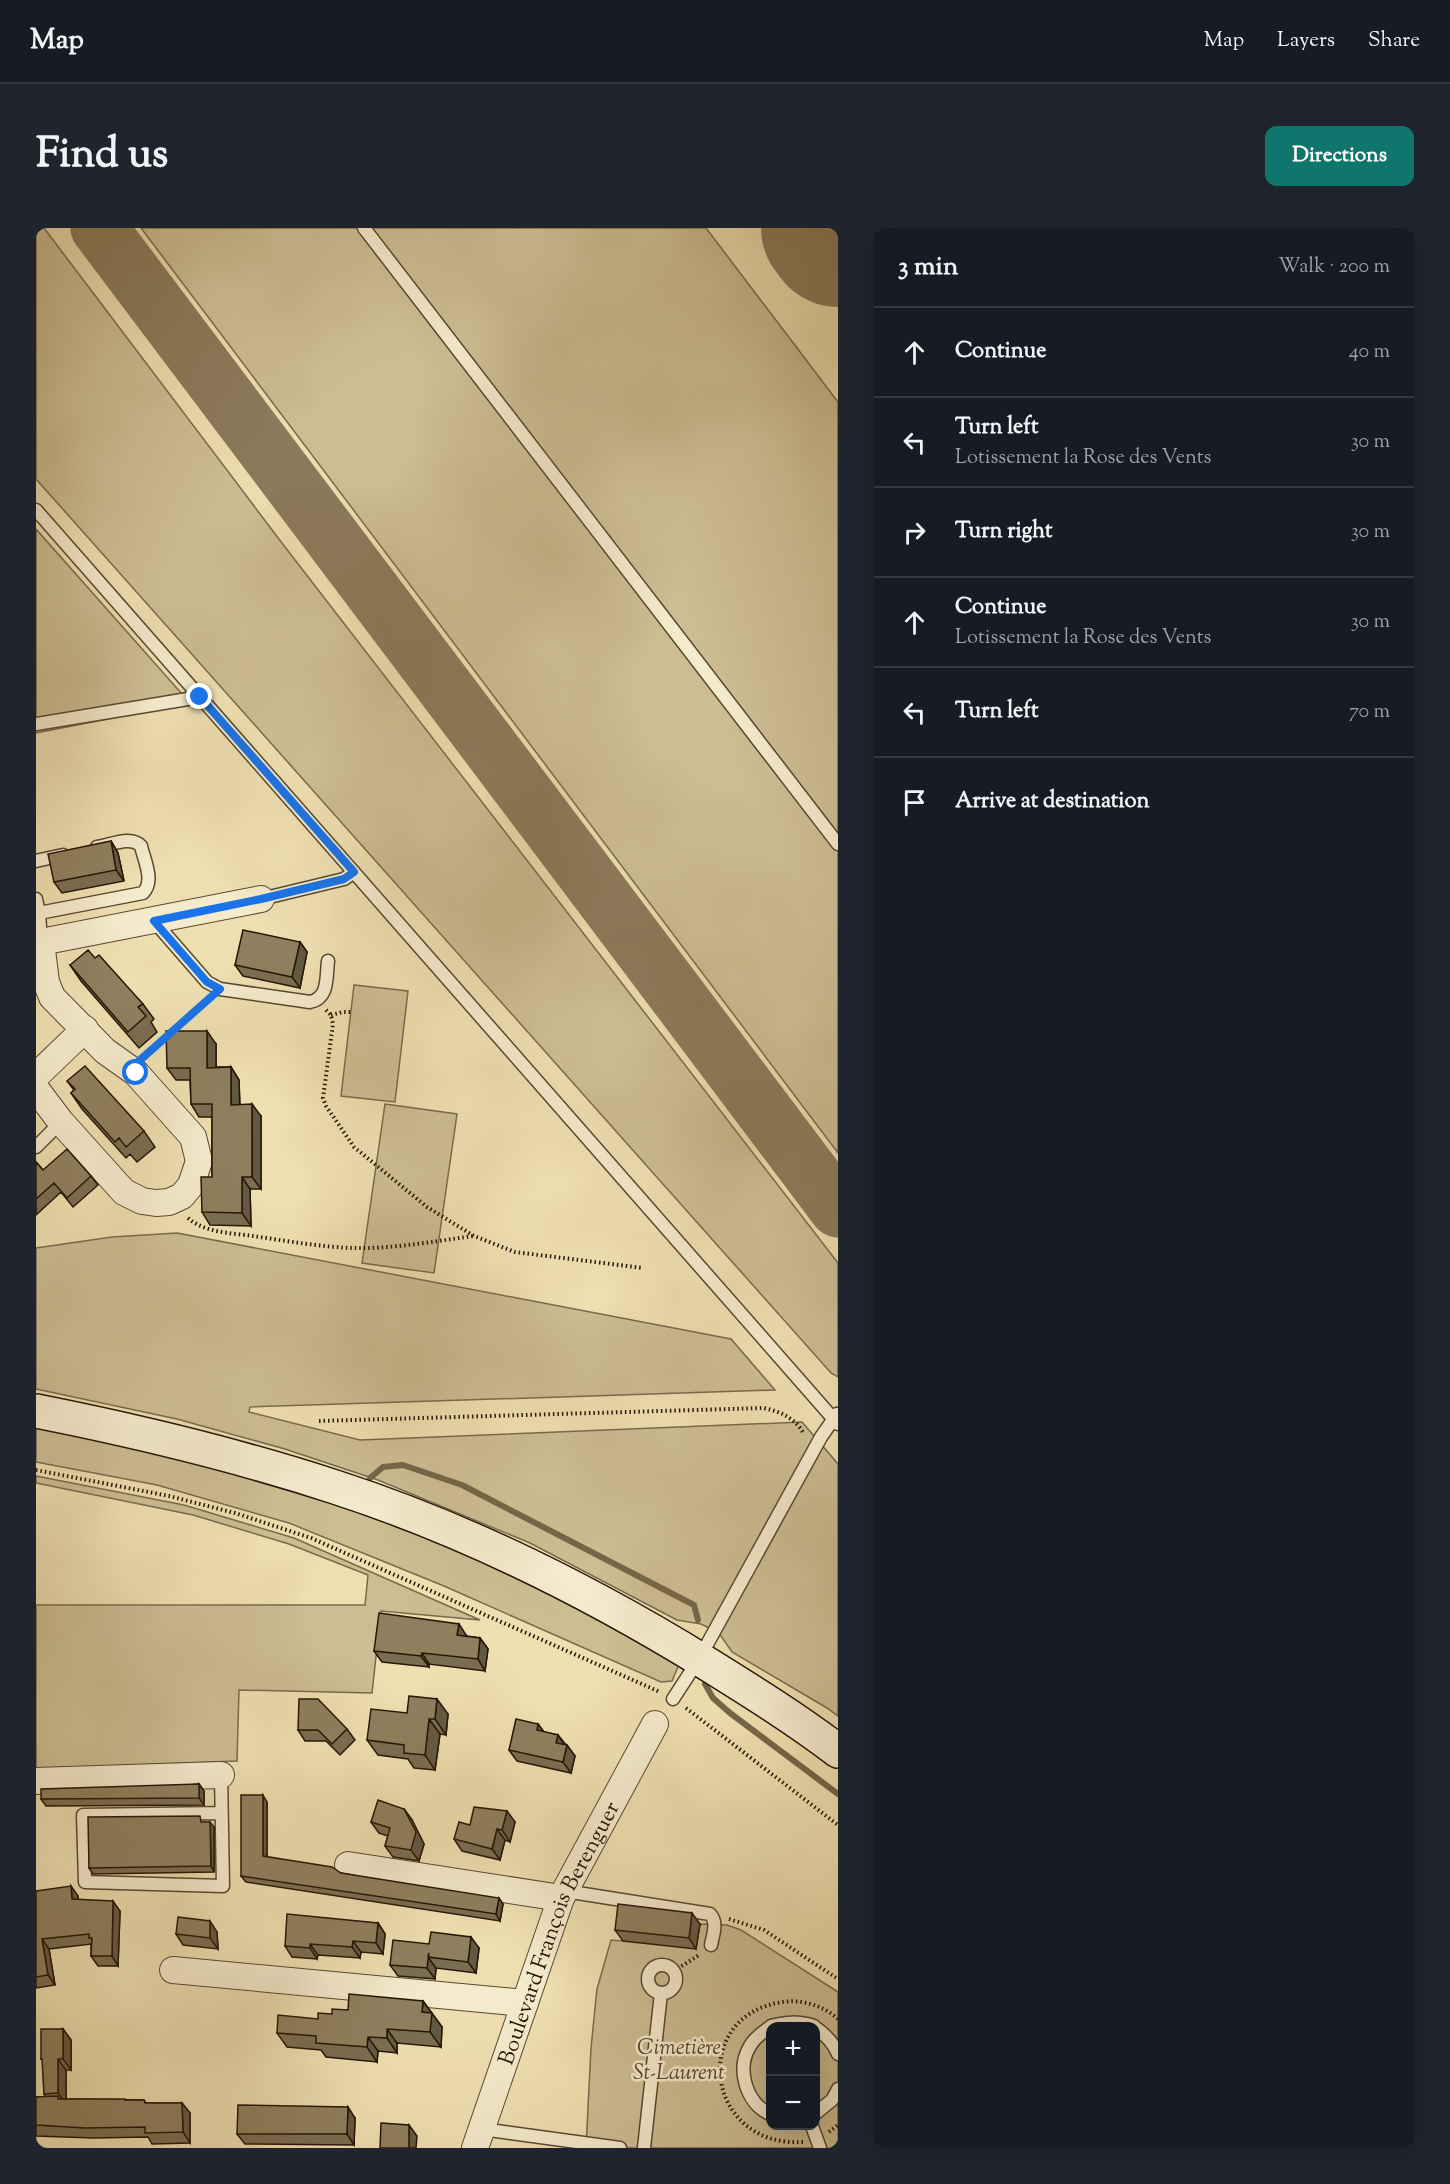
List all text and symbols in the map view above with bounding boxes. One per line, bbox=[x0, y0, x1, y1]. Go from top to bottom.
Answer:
text: Map bbox=[30, 21, 84, 61]
text: Map bbox=[1204, 26, 1244, 56]
text: Layers bbox=[1277, 26, 1335, 56]
text: Share bbox=[1368, 26, 1420, 56]
text: Find us bbox=[36, 126, 168, 186]
button: Directions bbox=[1265, 126, 1414, 186]
text: 3 min bbox=[898, 249, 958, 286]
text: Walk · 200 m bbox=[1278, 253, 1390, 282]
icon: ahead bbox=[898, 336, 931, 369]
text: Continue bbox=[955, 336, 1046, 368]
text: 40 m bbox=[1349, 338, 1390, 367]
text: Turn left bbox=[955, 412, 1038, 444]
icon: left bbox=[898, 426, 931, 459]
text: 30 m bbox=[1351, 428, 1390, 457]
text: Lotissement la Rose des Vents bbox=[955, 444, 1211, 473]
icon: right bbox=[898, 516, 931, 549]
text: Turn right bbox=[955, 516, 1052, 548]
text: 30 m bbox=[1351, 518, 1390, 547]
text: Continue bbox=[955, 592, 1046, 624]
icon: ahead bbox=[898, 606, 931, 639]
text: 30 m bbox=[1351, 608, 1390, 637]
text: Lotissement la Rose des Vents bbox=[955, 624, 1211, 653]
route end bbox=[186, 683, 212, 709]
icon: left bbox=[898, 696, 931, 729]
text: Turn left bbox=[955, 696, 1038, 728]
text: 70 m bbox=[1349, 698, 1390, 727]
icon: arrive bbox=[898, 786, 931, 819]
text: Arrive at destination bbox=[955, 786, 1150, 818]
route start bbox=[122, 1059, 148, 1085]
street label: Boulevard François Berenguer bbox=[492, 1797, 629, 2070]
map controls bbox=[766, 2022, 820, 2130]
button: + bbox=[766, 2022, 820, 2076]
park label: Cimetière St-Laurent bbox=[633, 2033, 725, 2090]
button: − bbox=[766, 2076, 820, 2130]

